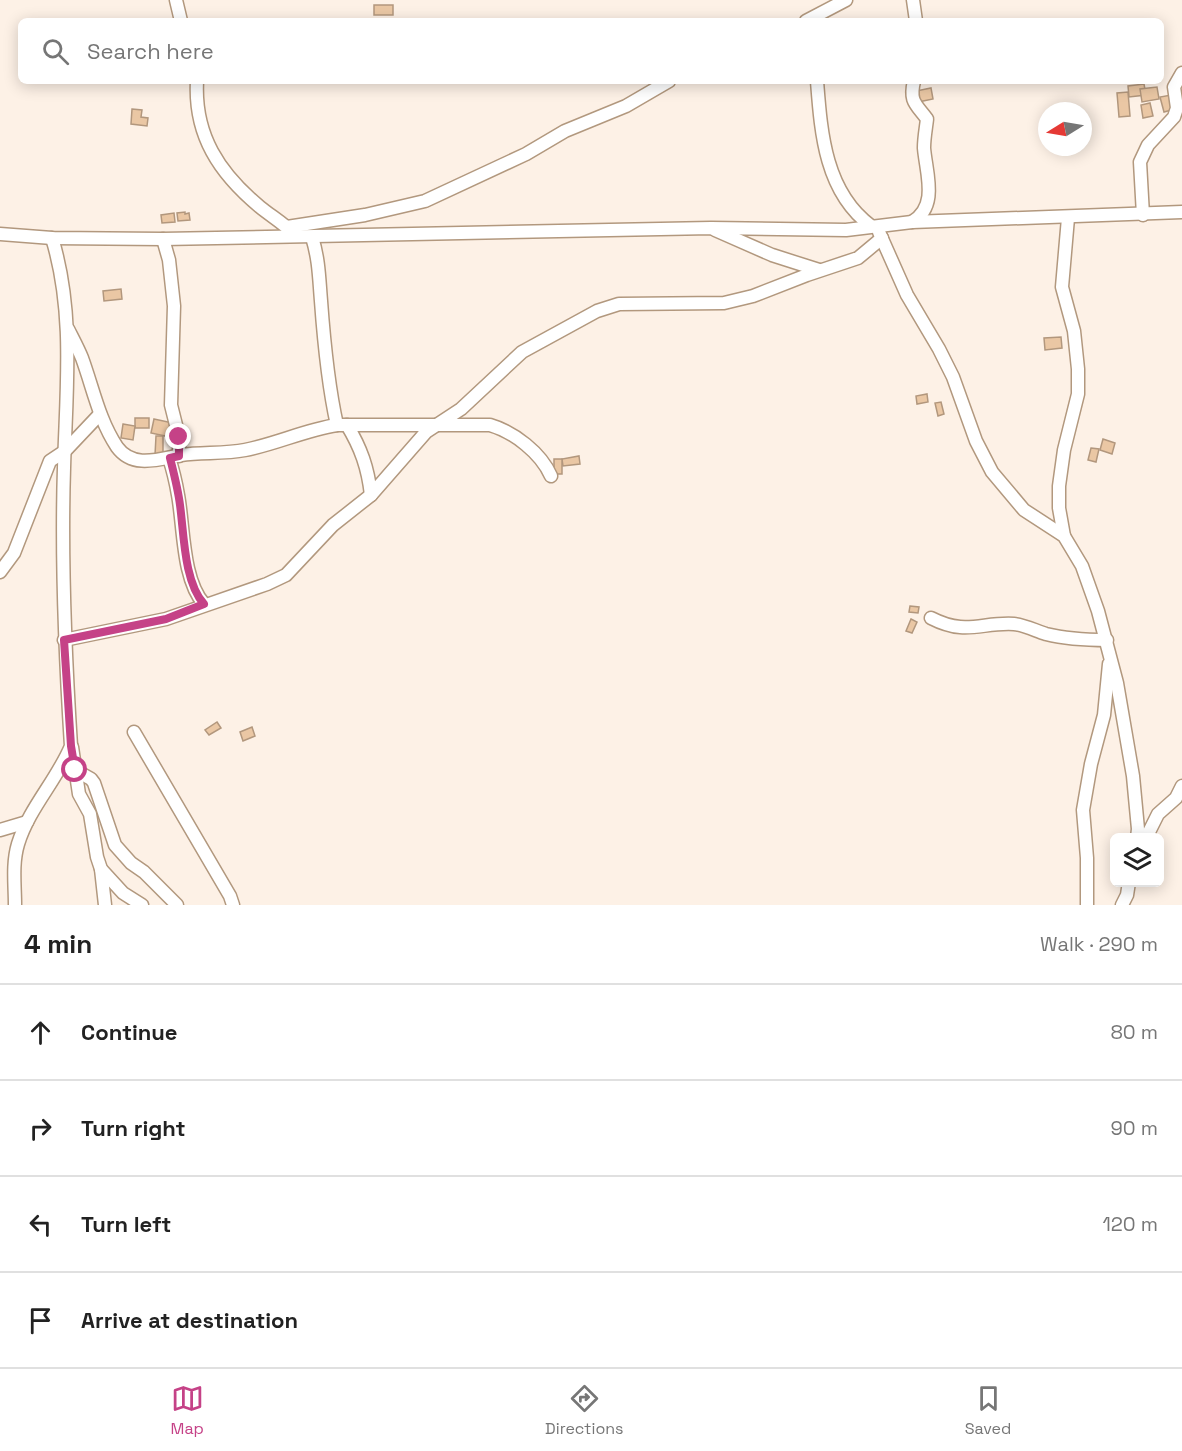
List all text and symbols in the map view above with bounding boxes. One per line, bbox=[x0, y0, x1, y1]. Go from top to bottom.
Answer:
search box bbox=[18, 18, 1164, 84]
icon: search bbox=[39, 35, 72, 68]
text: Search here bbox=[87, 37, 214, 65]
north arrow bbox=[1038, 102, 1092, 156]
route end bbox=[165, 423, 191, 449]
route start bbox=[61, 756, 87, 782]
map controls bbox=[1110, 833, 1164, 887]
button: layers bbox=[1110, 833, 1164, 887]
text: 4 min bbox=[24, 927, 92, 961]
text: Walk · 290 m bbox=[1040, 931, 1158, 957]
icon: ahead bbox=[24, 1016, 57, 1049]
text: Continue bbox=[81, 1018, 177, 1046]
text: 80 m bbox=[1110, 1019, 1158, 1045]
icon: right bbox=[24, 1112, 57, 1145]
text: Turn right bbox=[81, 1114, 186, 1142]
text: 90 m bbox=[1111, 1115, 1158, 1141]
icon: left bbox=[24, 1208, 57, 1241]
text: Turn left bbox=[81, 1210, 171, 1238]
text: 120 m bbox=[1102, 1211, 1158, 1237]
icon: arrive bbox=[24, 1304, 57, 1337]
text: Arrive at destination bbox=[81, 1306, 298, 1334]
tab: Map bbox=[171, 1382, 204, 1439]
tab: Directions bbox=[545, 1382, 624, 1439]
tab: Saved bbox=[965, 1382, 1011, 1439]

